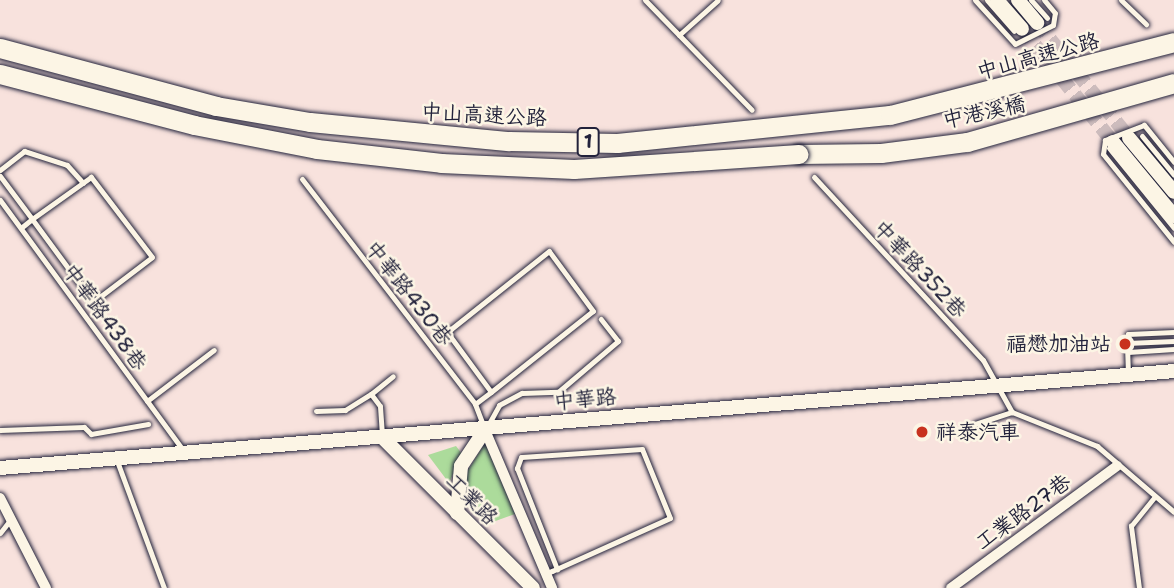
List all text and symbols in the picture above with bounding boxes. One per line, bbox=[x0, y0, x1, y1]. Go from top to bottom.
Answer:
street label: 中山高速公路 bbox=[974, 28, 1102, 84]
street label: 中港溪橋 bbox=[940, 91, 1028, 133]
street label: 中山高速公路 bbox=[420, 99, 548, 131]
road number: 1 bbox=[576, 126, 600, 158]
street label: 中華路352巷 bbox=[868, 215, 972, 323]
street label: 中華路430巷 bbox=[360, 235, 458, 351]
street label: 中華路438巷 bbox=[58, 259, 152, 375]
place label: 福懋加油站 bbox=[1006, 331, 1111, 357]
marker: 福懋加油站 bbox=[1117, 336, 1133, 352]
street label: 中華路 bbox=[553, 384, 617, 414]
place label: 祥泰汽車 bbox=[936, 419, 1020, 445]
marker: 祥泰汽車 bbox=[914, 424, 930, 440]
street label: 工業路 bbox=[441, 468, 503, 530]
street label: 工業路27巷 bbox=[970, 469, 1076, 555]

